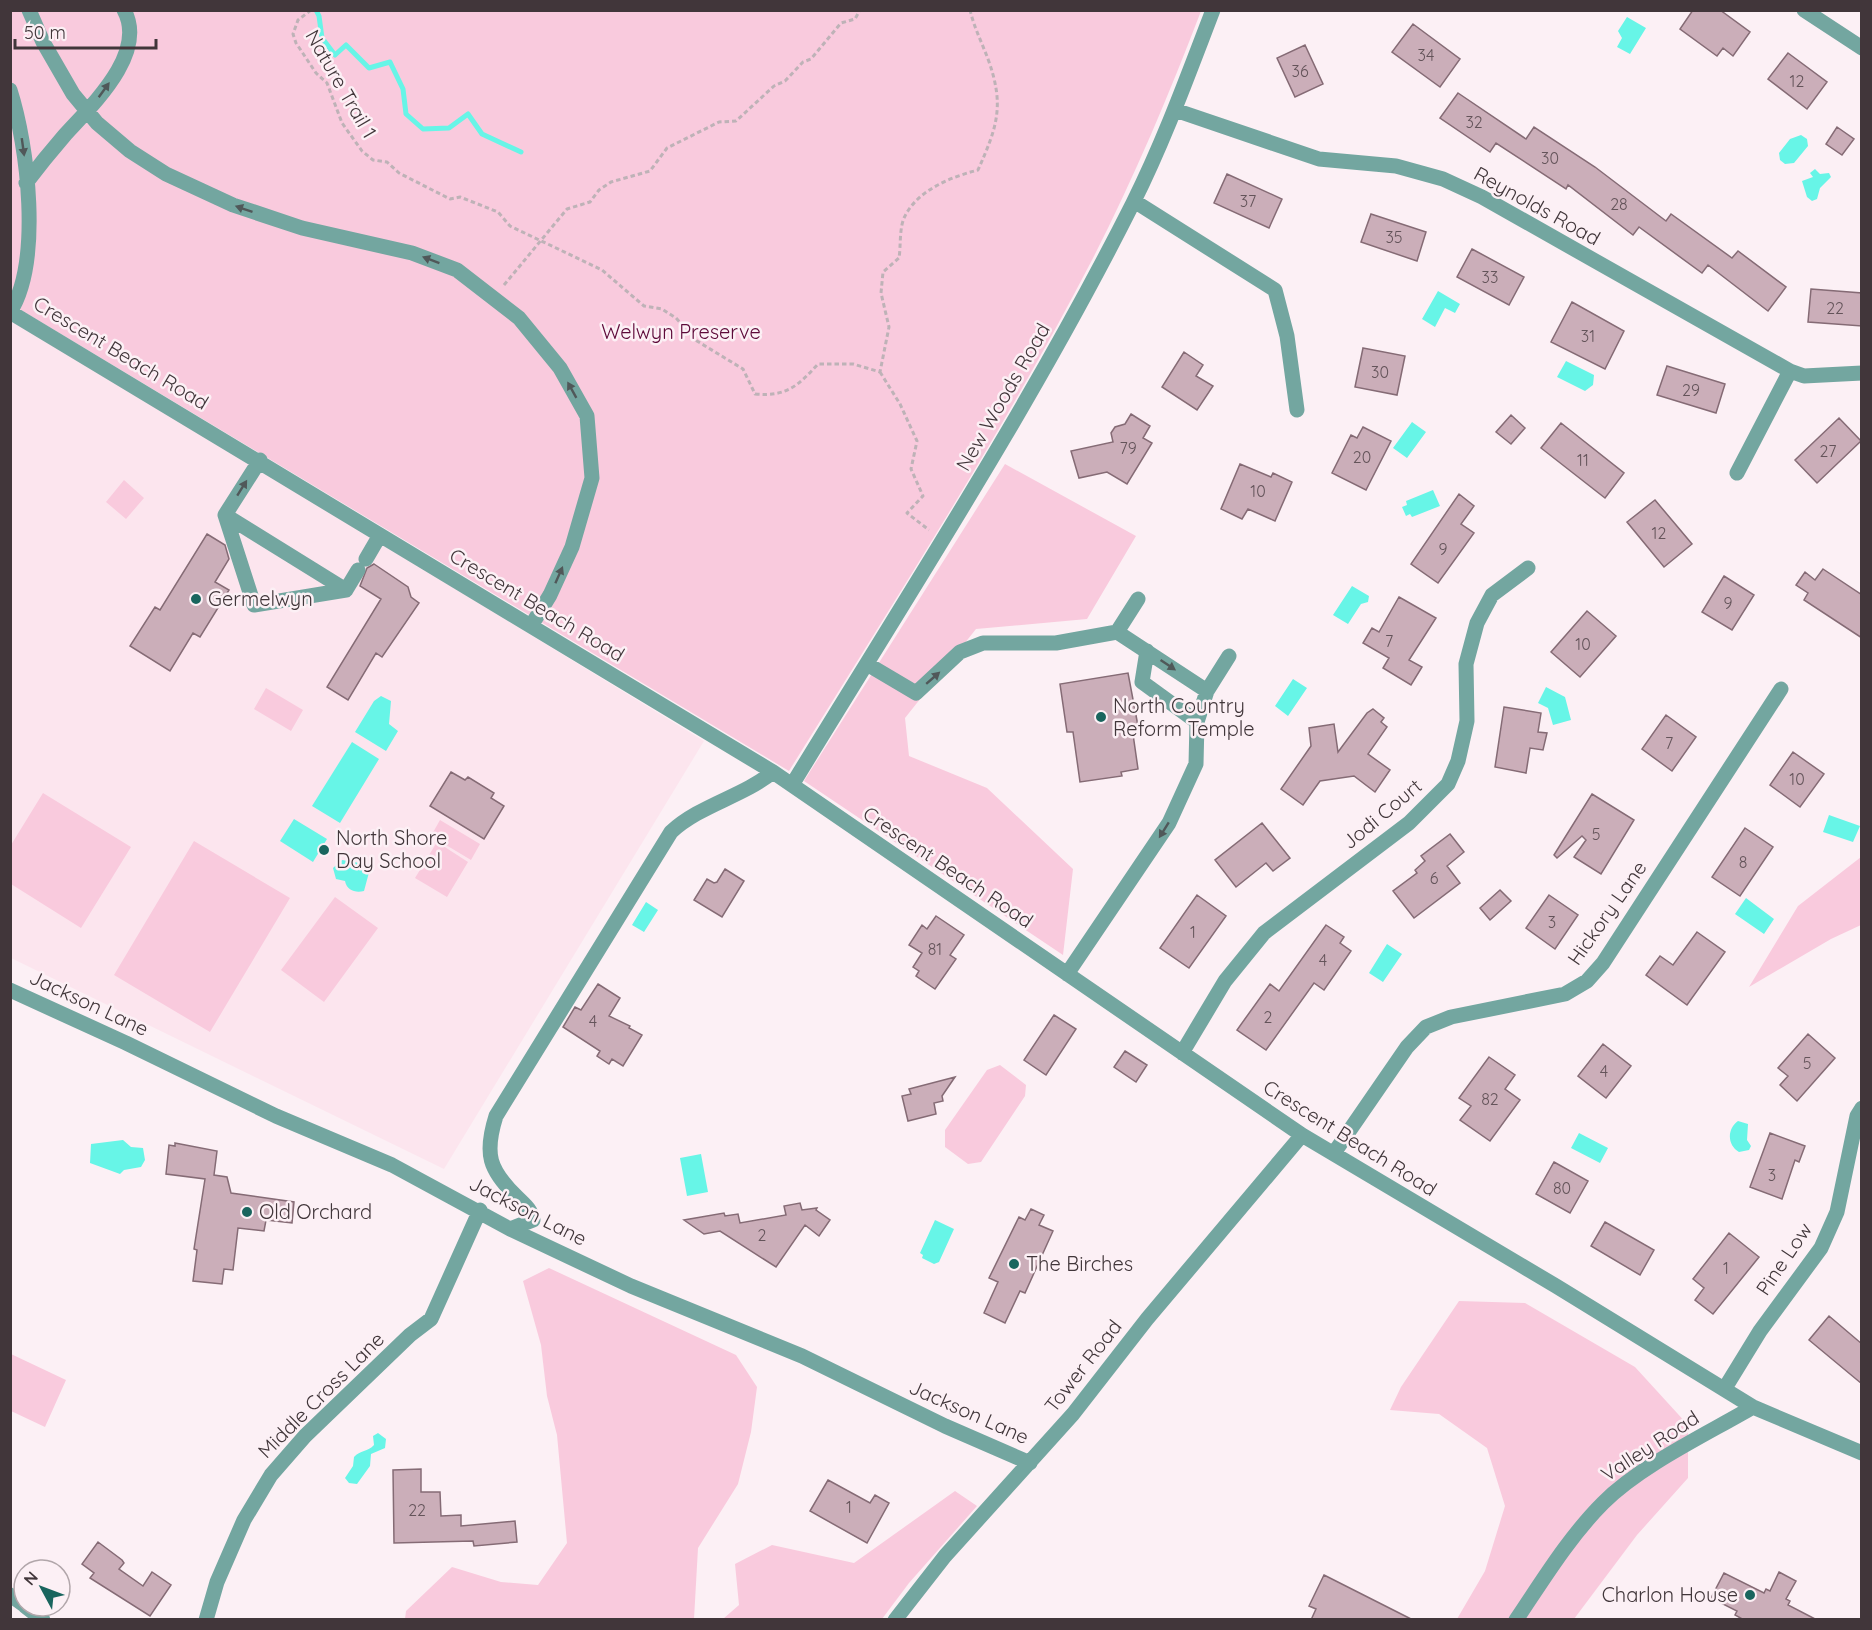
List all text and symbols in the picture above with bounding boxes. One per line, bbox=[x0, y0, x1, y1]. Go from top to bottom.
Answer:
scale bar bbox=[15, 12, 156, 50]
text: 50 m bbox=[24, 21, 66, 44]
street label: Nature Trail 1 bbox=[300, 25, 383, 142]
house number: 34 bbox=[1418, 45, 1434, 65]
house number: 36 bbox=[1292, 61, 1309, 81]
house number: 12 bbox=[1790, 71, 1805, 91]
one-way arrow bbox=[98, 82, 111, 98]
house number: 32 bbox=[1465, 112, 1483, 132]
one-way arrow bbox=[18, 138, 27, 157]
house number: 30 bbox=[1541, 148, 1559, 168]
street label: Reynolds Road bbox=[1470, 161, 1605, 251]
house number: 37 bbox=[1240, 191, 1256, 211]
house number: 28 bbox=[1610, 194, 1628, 214]
one-way arrow bbox=[235, 203, 253, 213]
house number: 35 bbox=[1385, 227, 1403, 247]
one-way arrow bbox=[422, 255, 440, 265]
house number: 33 bbox=[1482, 267, 1498, 287]
street label: Crescent Beach Road bbox=[29, 290, 213, 415]
house number: 22 bbox=[1826, 298, 1844, 318]
park label: Welwyn Preserve bbox=[601, 319, 761, 344]
street label: New Woods Road bbox=[950, 319, 1055, 475]
house number: 31 bbox=[1581, 326, 1595, 346]
house number: 30 bbox=[1371, 362, 1389, 382]
house number: 29 bbox=[1682, 380, 1700, 400]
one-way arrow bbox=[567, 381, 577, 398]
house number: 79 bbox=[1119, 438, 1137, 458]
house number: 27 bbox=[1820, 441, 1836, 461]
house number: 20 bbox=[1353, 447, 1371, 467]
house number: 11 bbox=[1577, 450, 1589, 470]
one-way arrow bbox=[237, 480, 248, 496]
house number: 10 bbox=[1250, 481, 1266, 501]
house number: 12 bbox=[1652, 523, 1667, 543]
house number: 9 bbox=[1439, 539, 1448, 559]
street label: Crescent Beach Road bbox=[445, 542, 629, 667]
one-way arrow bbox=[554, 565, 564, 583]
place label: Germelwyn bbox=[208, 586, 313, 611]
marker: Germelwyn bbox=[189, 592, 203, 606]
house number: 9 bbox=[1724, 593, 1733, 613]
house number: 7 bbox=[1385, 631, 1393, 651]
house number: 10 bbox=[1575, 634, 1591, 654]
one-way arrow bbox=[1159, 659, 1175, 671]
one-way arrow bbox=[925, 672, 940, 685]
place label: North Country Reform Temple bbox=[1113, 693, 1255, 741]
marker: North Country Reform Temple bbox=[1094, 710, 1108, 724]
house number: 7 bbox=[1665, 733, 1673, 753]
house number: 10 bbox=[1789, 769, 1805, 789]
street label: Jodi Court bbox=[1337, 773, 1427, 854]
street label: Crescent Beach Road bbox=[858, 800, 1038, 933]
one-way arrow bbox=[1159, 822, 1170, 838]
house number: 5 bbox=[1592, 824, 1600, 844]
place label: North Shore Day School bbox=[336, 825, 447, 873]
marker: North Shore Day School bbox=[317, 843, 331, 857]
house number: 8 bbox=[1739, 852, 1747, 872]
street label: Hickory Lane bbox=[1561, 856, 1652, 970]
house number: 6 bbox=[1430, 868, 1439, 888]
house number: 3 bbox=[1548, 912, 1556, 932]
house number: 1 bbox=[1190, 922, 1196, 942]
house number: 81 bbox=[928, 939, 942, 959]
house number: 4 bbox=[1319, 950, 1327, 970]
street label: Jackson Lane bbox=[26, 964, 153, 1041]
house number: 2 bbox=[1264, 1007, 1273, 1027]
house number: 4 bbox=[589, 1011, 597, 1031]
house number: 5 bbox=[1803, 1053, 1811, 1073]
house number: 4 bbox=[1600, 1061, 1608, 1081]
street label: Crescent Beach Road bbox=[1259, 1074, 1442, 1201]
house number: 82 bbox=[1481, 1089, 1499, 1109]
house number: 3 bbox=[1768, 1165, 1776, 1185]
street label: Jackson Lane bbox=[465, 1170, 591, 1251]
house number: 80 bbox=[1553, 1178, 1571, 1198]
place label: Old Orchard bbox=[259, 1199, 372, 1224]
marker: Old Orchard bbox=[240, 1205, 254, 1219]
street label: Pine Low bbox=[1750, 1218, 1817, 1300]
house number: 2 bbox=[758, 1225, 767, 1245]
place label: The Birches bbox=[1026, 1251, 1133, 1276]
marker: The Birches bbox=[1007, 1257, 1021, 1271]
house number: 1 bbox=[1723, 1258, 1729, 1278]
street label: Tower Road bbox=[1039, 1314, 1127, 1417]
street label: Middle Cross Lane bbox=[252, 1326, 389, 1463]
street label: Jackson Lane bbox=[905, 1374, 1033, 1449]
street label: Valley Road bbox=[1596, 1405, 1703, 1487]
house number: 1 bbox=[846, 1497, 852, 1517]
house number: 22 bbox=[408, 1500, 426, 1520]
north arrow bbox=[12, 1558, 72, 1618]
text: N bbox=[19, 1567, 42, 1589]
place label: Charlon House bbox=[1602, 1582, 1738, 1607]
marker: Charlon House bbox=[1743, 1588, 1757, 1602]

